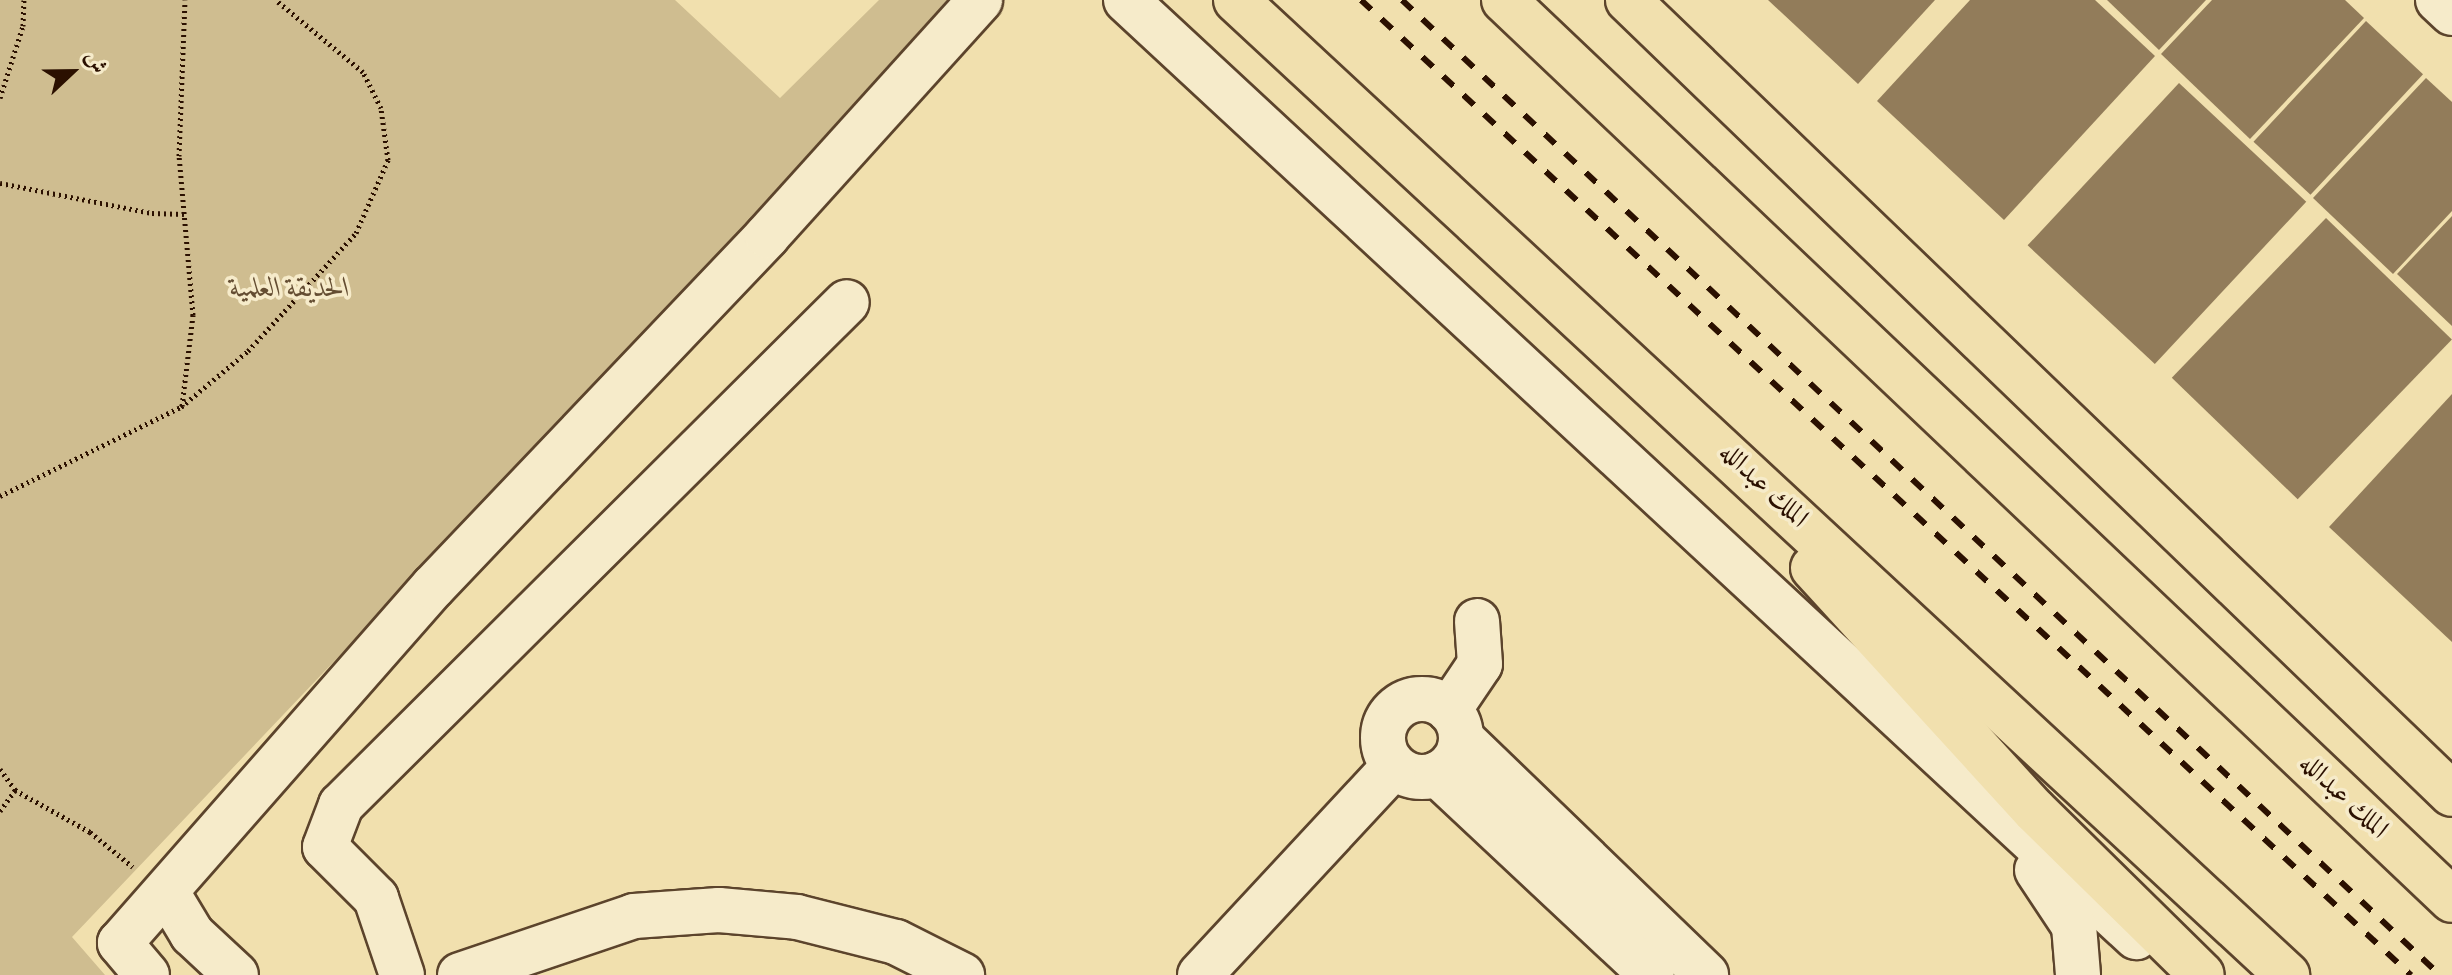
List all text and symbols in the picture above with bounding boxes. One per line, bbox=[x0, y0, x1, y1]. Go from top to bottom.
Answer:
north arrow bbox=[32, 32, 112, 112]
text: ش bbox=[76, 47, 113, 79]
park label: الحديقة العلمية bbox=[230, 272, 350, 306]
street label: الملك عبدالله bbox=[1711, 436, 1815, 536]
street label: الملك عبدالله bbox=[2291, 747, 2395, 847]

